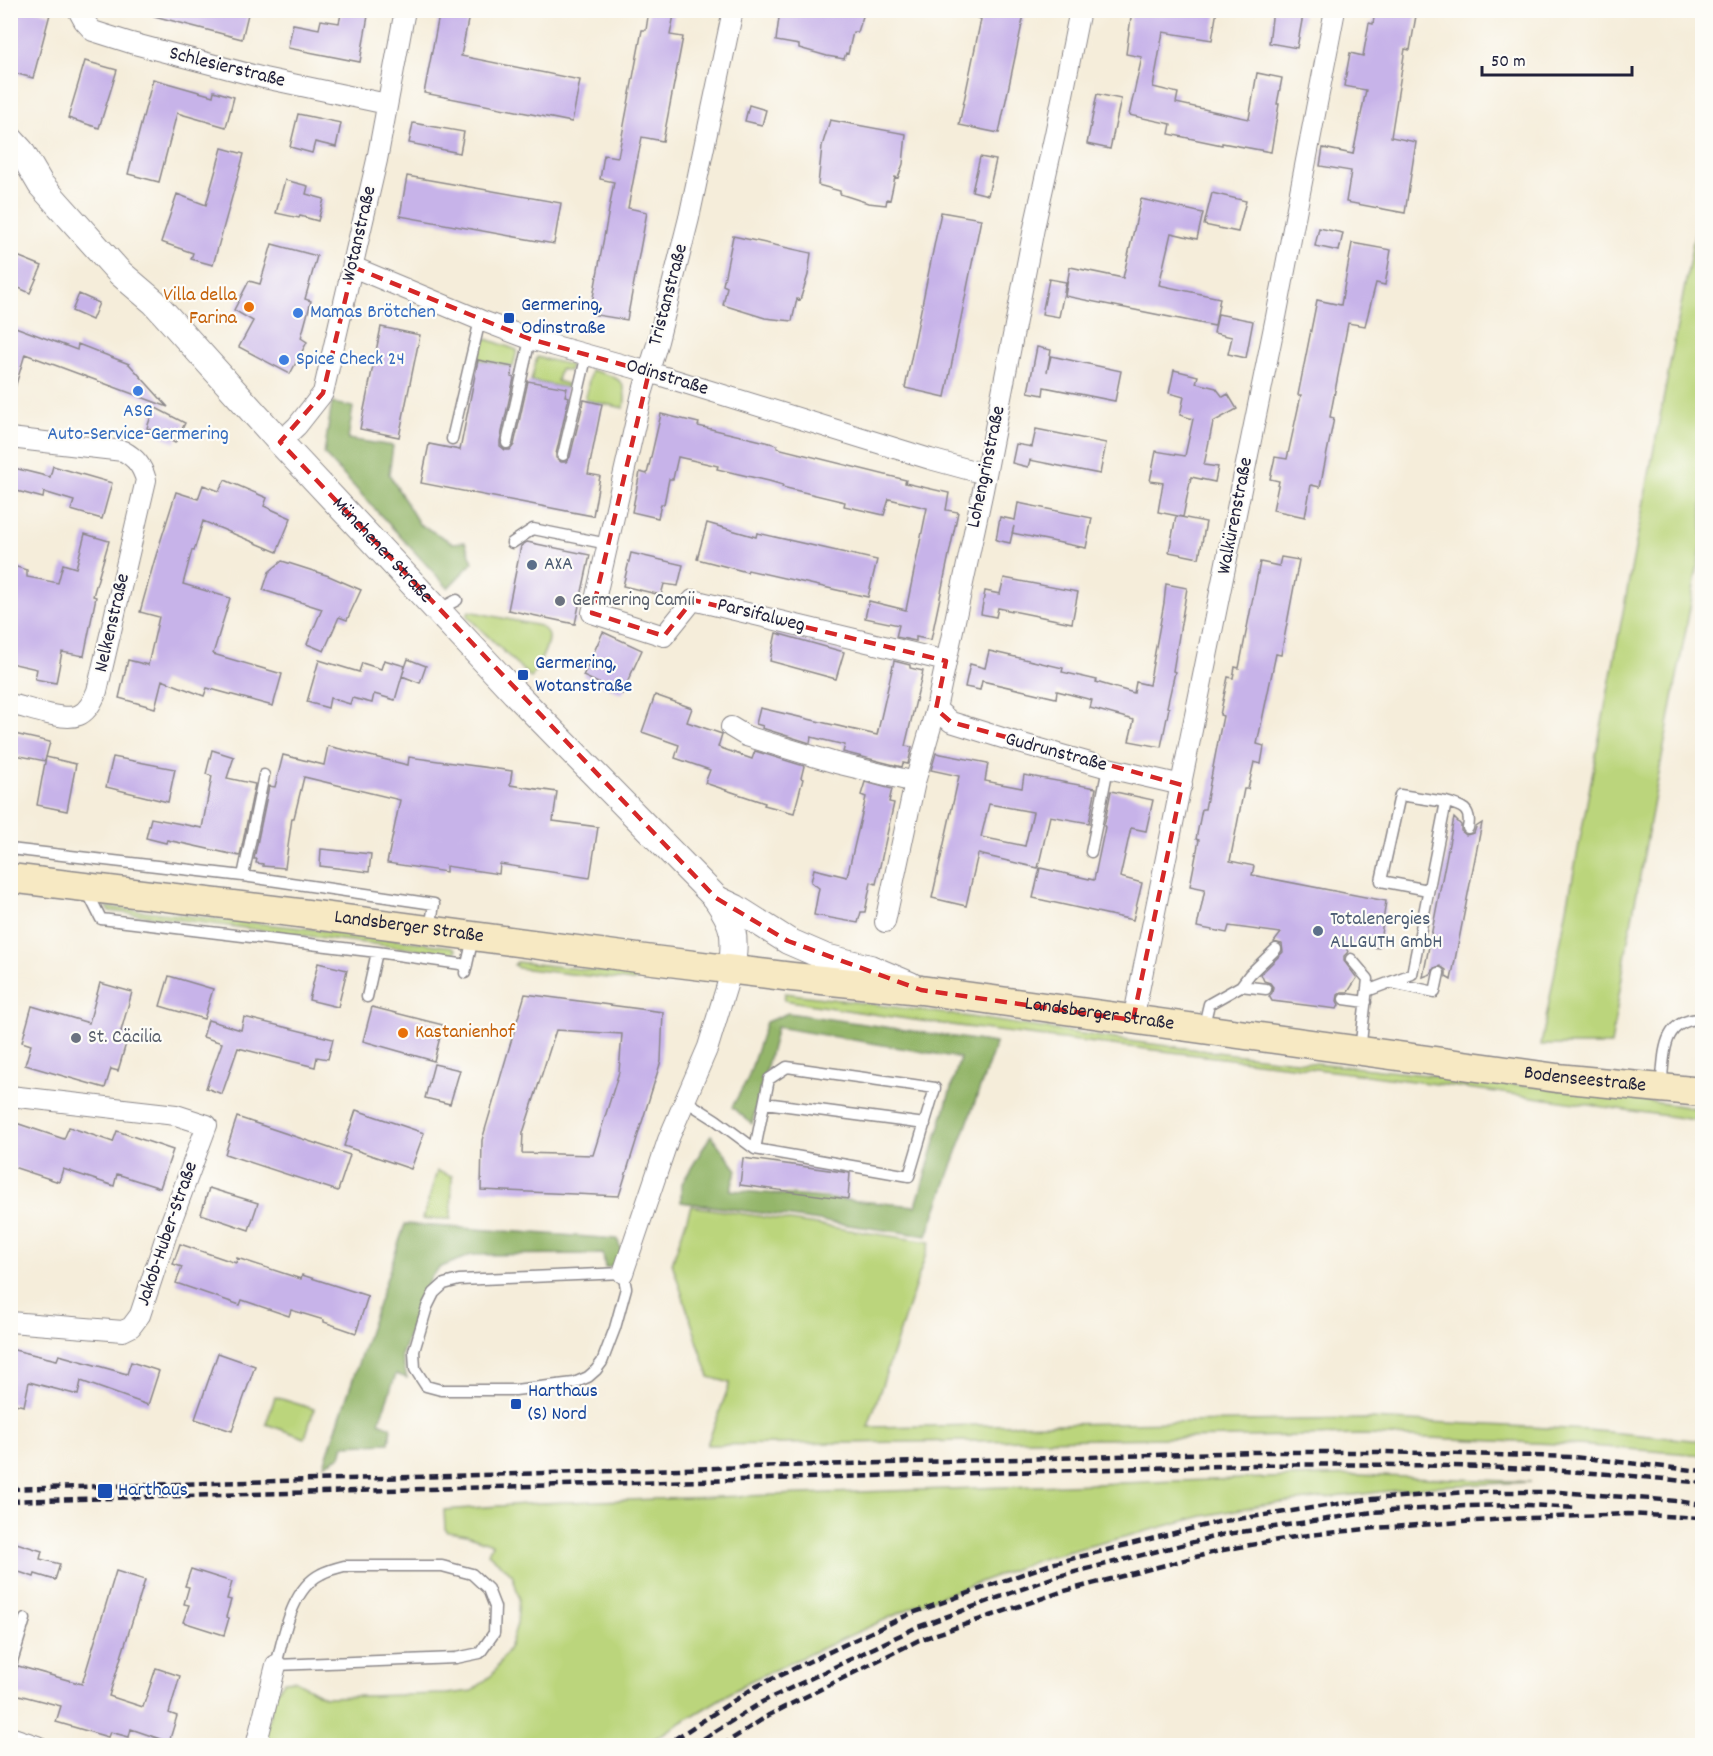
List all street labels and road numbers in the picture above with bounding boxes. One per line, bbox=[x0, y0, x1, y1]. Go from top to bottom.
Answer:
street label: Schlesierstraße bbox=[166, 40, 288, 96]
street label: Wotanstraße bbox=[335, 183, 385, 285]
street label: Tristanstraße bbox=[642, 241, 696, 349]
street label: Odinstraße bbox=[622, 352, 712, 404]
street label: Lohengrinstraße bbox=[960, 403, 1014, 531]
street label: Walkürenstraße bbox=[1211, 455, 1261, 577]
street label: Münchener Straße bbox=[325, 491, 439, 610]
street label: Nelkenstraße bbox=[88, 571, 138, 675]
street label: Parsifalweg bbox=[714, 592, 808, 640]
street label: Gudrunstraße bbox=[1002, 726, 1110, 780]
street label: Landsberger Straße bbox=[332, 904, 486, 951]
street label: Landsberger Straße bbox=[1023, 991, 1176, 1039]
street label: Bodenseestraße bbox=[1522, 1060, 1648, 1101]
street label: Jakob-Huber-Straße bbox=[130, 1158, 206, 1310]

